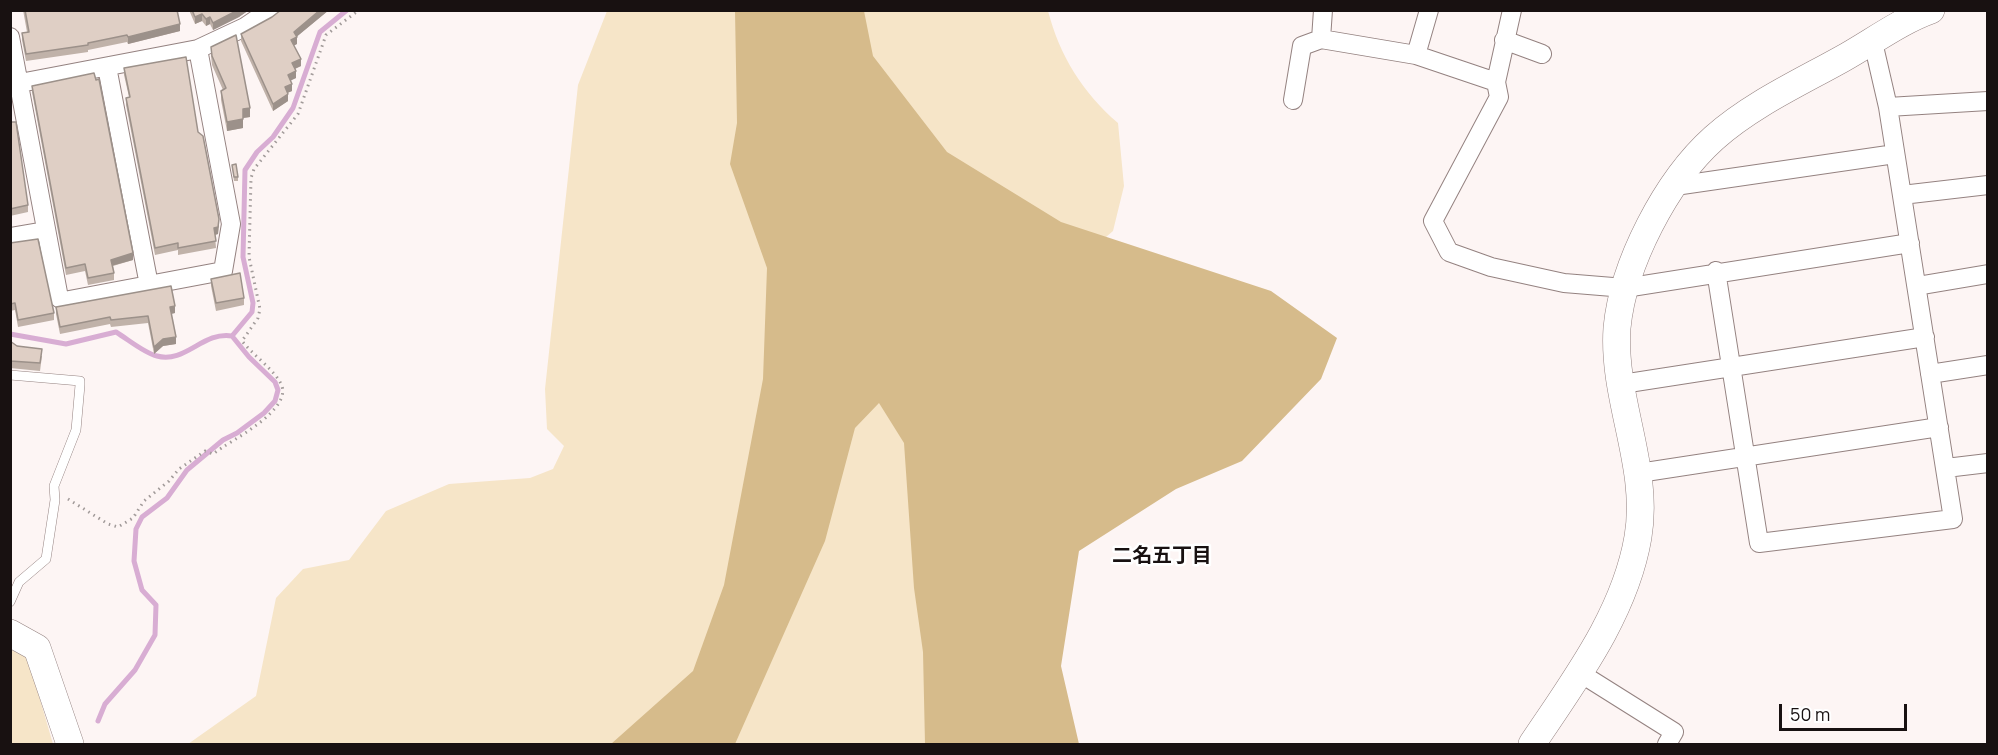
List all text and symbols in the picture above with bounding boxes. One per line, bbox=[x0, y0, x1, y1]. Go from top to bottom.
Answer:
district label: 二名五丁目 bbox=[1112, 544, 1212, 568]
scale bar bbox=[1782, 692, 1910, 730]
text: 50 m bbox=[1790, 702, 1830, 726]

